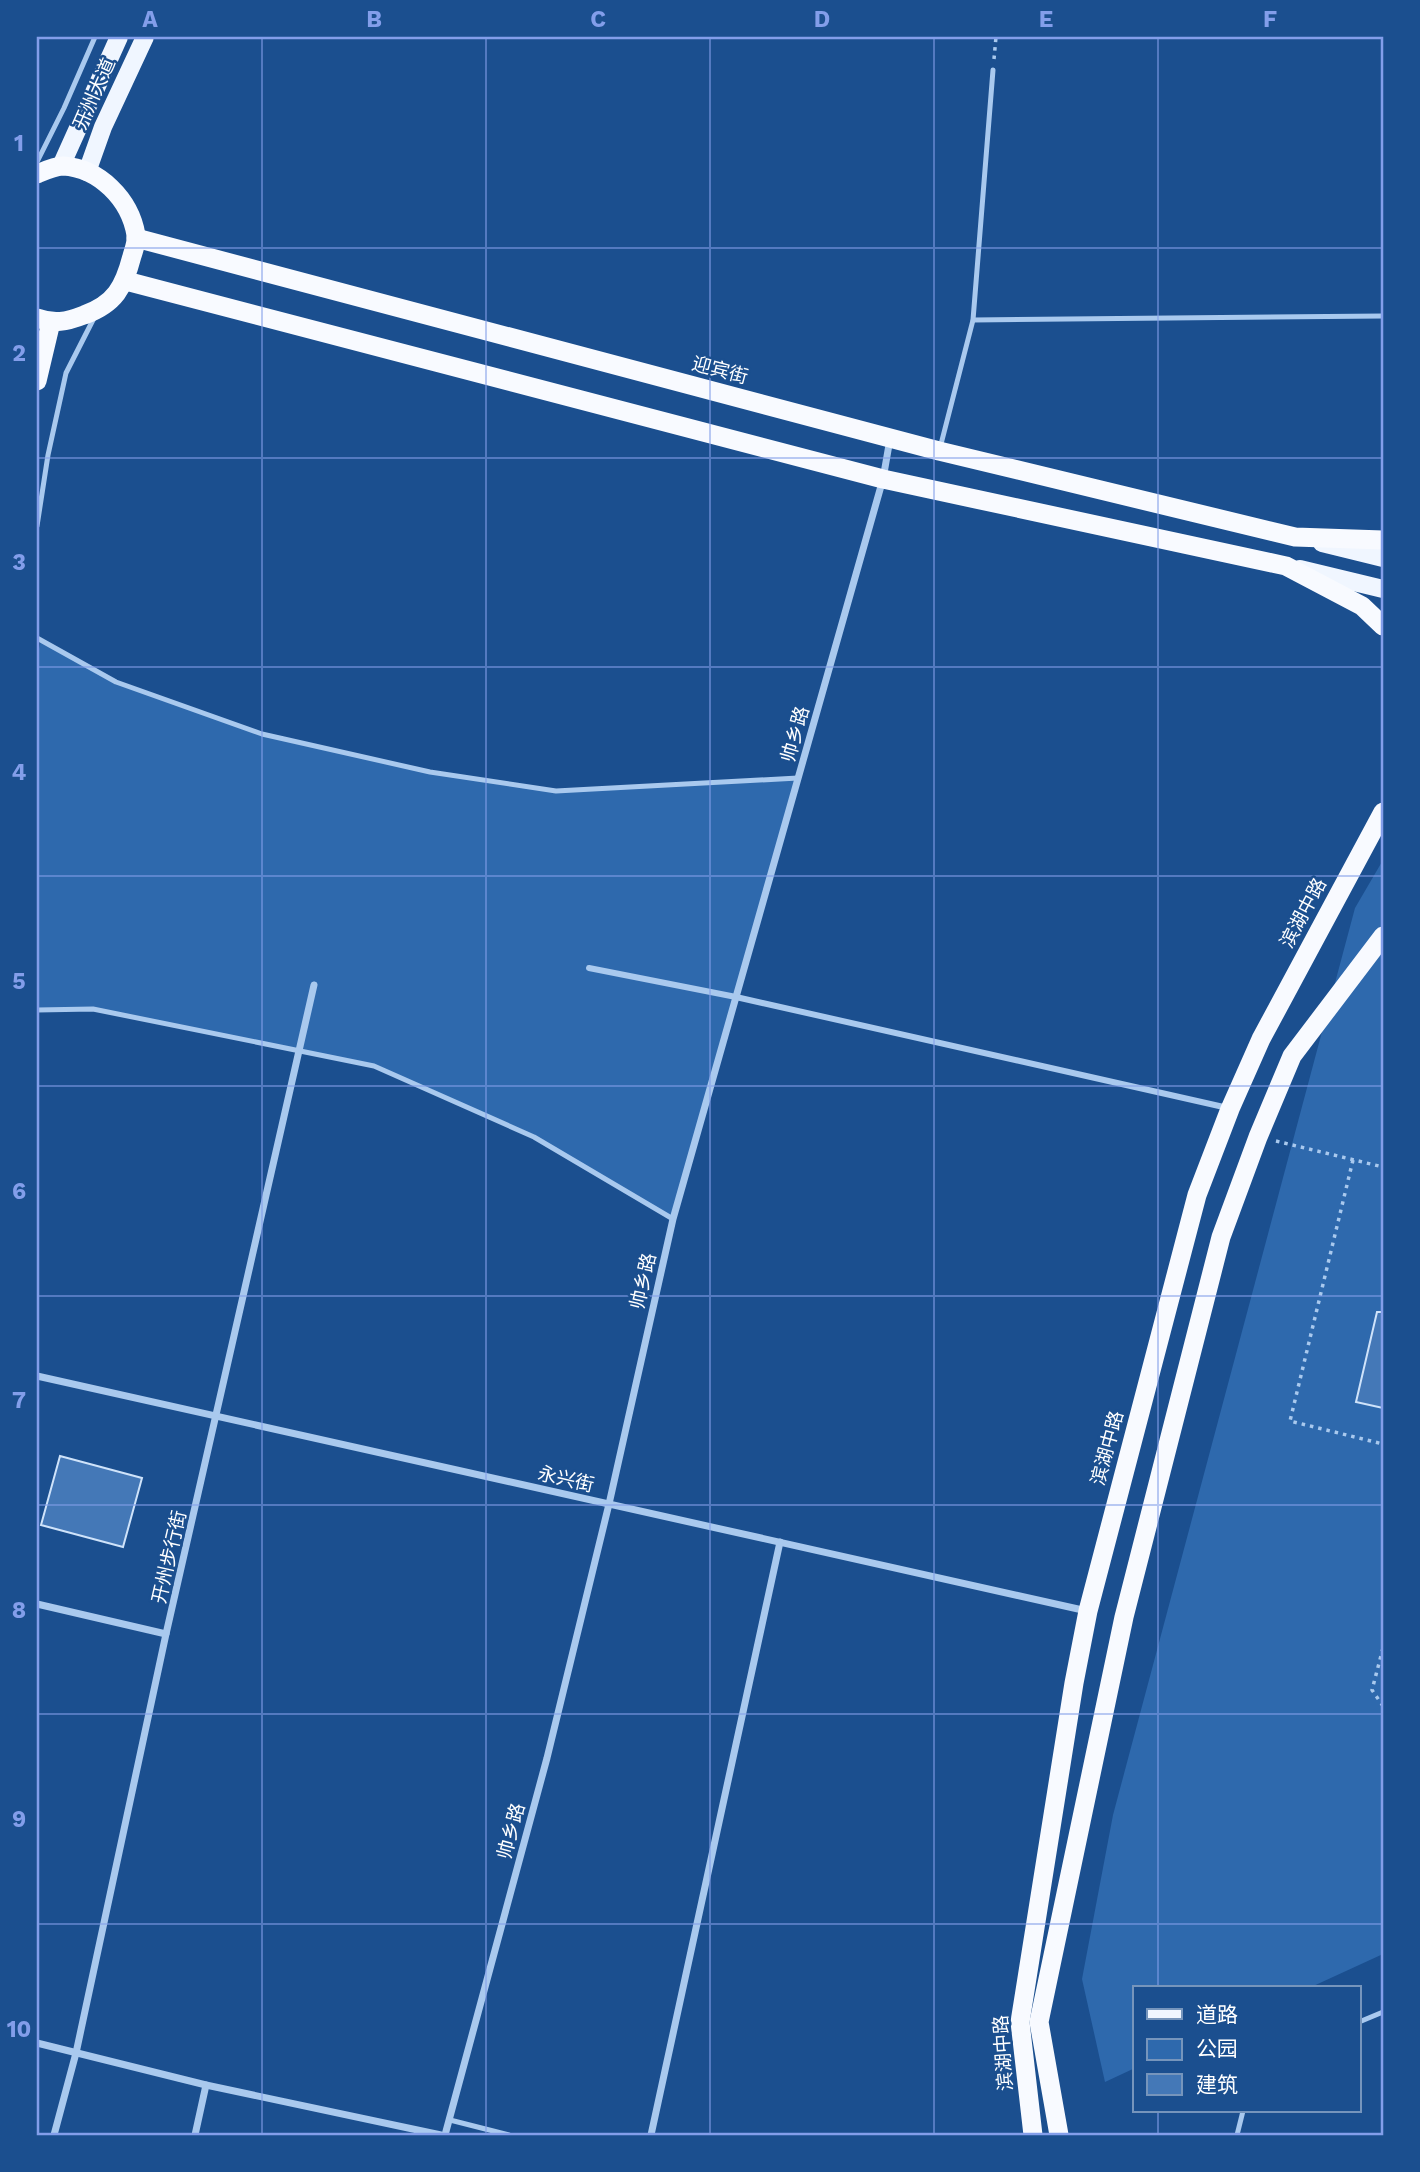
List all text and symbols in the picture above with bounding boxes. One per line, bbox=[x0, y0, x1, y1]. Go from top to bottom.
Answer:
text: A bbox=[142, 6, 158, 33]
text: B bbox=[366, 6, 382, 33]
text: C bbox=[590, 6, 606, 33]
text: D bbox=[814, 6, 830, 33]
text: E bbox=[1039, 6, 1053, 33]
text: F bbox=[1263, 6, 1277, 33]
street label: 开州大道 bbox=[68, 55, 120, 133]
text: 1 bbox=[14, 130, 24, 157]
text: 2 bbox=[12, 340, 26, 367]
street label: 迎宾街 bbox=[689, 352, 751, 388]
text: 3 bbox=[12, 549, 26, 576]
street label: 帅乡路 bbox=[776, 703, 814, 765]
text: 4 bbox=[12, 759, 27, 786]
street label: 滨湖中路 bbox=[1275, 874, 1331, 952]
text: 5 bbox=[12, 968, 26, 995]
text: 6 bbox=[12, 1178, 26, 1205]
street label: 帅乡路 bbox=[625, 1251, 661, 1311]
text: 7 bbox=[12, 1387, 26, 1414]
street label: 滨湖中路 bbox=[1086, 1408, 1128, 1488]
street label: 永兴街 bbox=[536, 1461, 596, 1497]
street label: 开州步行街 bbox=[147, 1508, 191, 1606]
text: 8 bbox=[12, 1597, 26, 1624]
street label: 帅乡路 bbox=[493, 1800, 529, 1862]
text: 9 bbox=[12, 1806, 26, 1833]
legend bbox=[1133, 1986, 1360, 2112]
text: 道路 bbox=[1196, 2002, 1238, 2027]
street label: 滨湖中路 bbox=[989, 2014, 1017, 2092]
text: 10 bbox=[7, 2016, 31, 2043]
text: 公园 bbox=[1196, 2036, 1238, 2061]
text: 建筑 bbox=[1196, 2072, 1238, 2097]

